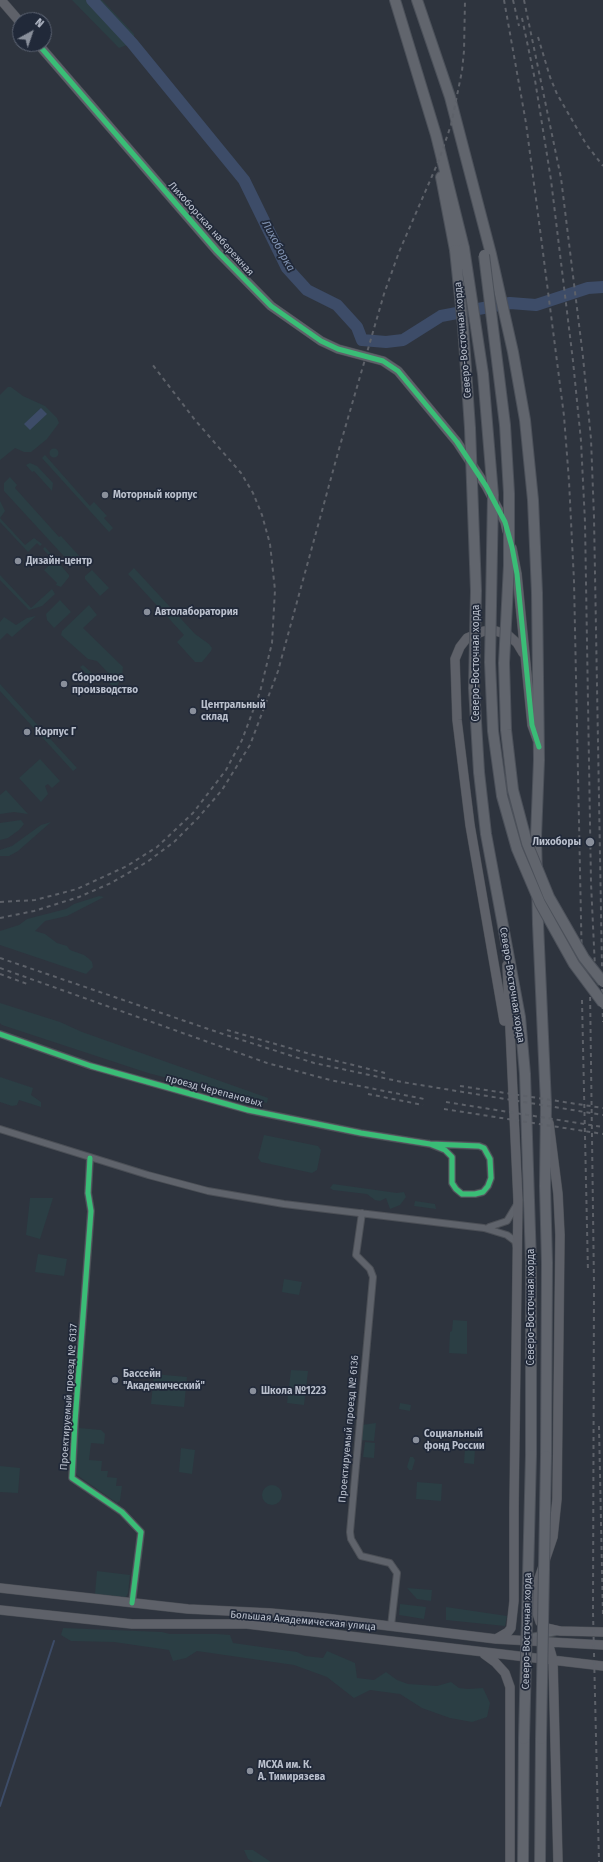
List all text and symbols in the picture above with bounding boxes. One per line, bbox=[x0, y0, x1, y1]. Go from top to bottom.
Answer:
north arrow bbox=[12, 12, 52, 52]
text: N bbox=[32, 16, 46, 31]
street label: Лихоборская набережная bbox=[166, 180, 256, 278]
water label: Лихоборка bbox=[259, 218, 297, 274]
street label: Северо-Восточная хорда bbox=[452, 281, 474, 399]
place label: Моторный корпус bbox=[113, 489, 197, 501]
marker: Моторный корпус bbox=[100, 490, 110, 500]
place label: Дизайн-центр bbox=[26, 555, 92, 567]
marker: Дизайн-центр bbox=[13, 556, 23, 566]
street label: Северо-Восточная хорда bbox=[470, 604, 482, 722]
place label: Автолаборатория bbox=[155, 606, 238, 618]
marker: Автолаборатория bbox=[142, 607, 152, 617]
place label: Сборочное производство bbox=[72, 672, 138, 696]
marker: Сборочное производство bbox=[59, 679, 69, 689]
place label: Центральный склад bbox=[201, 699, 266, 722]
marker: Центральный склад bbox=[188, 706, 198, 716]
place label: Корпус Г bbox=[35, 726, 76, 738]
marker: Корпус Г bbox=[22, 727, 32, 737]
place label: Лихоборы bbox=[533, 836, 581, 848]
marker: Лихоборы bbox=[584, 836, 596, 848]
street label: Северо-Восточная хорда bbox=[497, 926, 527, 1044]
street label: проезд Черепановых bbox=[164, 1072, 264, 1110]
street label: Северо-Восточная хорда bbox=[525, 1248, 537, 1366]
street label: Проектируемый проезд № 6137 bbox=[58, 1323, 80, 1471]
street label: Проектируемый проезд № 6136 bbox=[337, 1355, 361, 1503]
place label: Бассейн "Академический" bbox=[123, 1368, 205, 1392]
marker: Бассейн "Академический" bbox=[110, 1375, 120, 1385]
place label: Школа №1223 bbox=[261, 1385, 326, 1397]
marker: Школа №1223 bbox=[248, 1386, 258, 1396]
place label: Социальный фонд России bbox=[424, 1428, 485, 1452]
marker: Социальный фонд России bbox=[411, 1435, 421, 1445]
street label: Северо-Восточная хорда bbox=[520, 1572, 534, 1690]
street label: Большая Академическая улица bbox=[230, 1609, 376, 1633]
place label: МСХА им. К. А. Тимирязева bbox=[258, 1759, 325, 1782]
marker: МСХА им. К. А. Тимирязева bbox=[245, 1766, 255, 1776]

